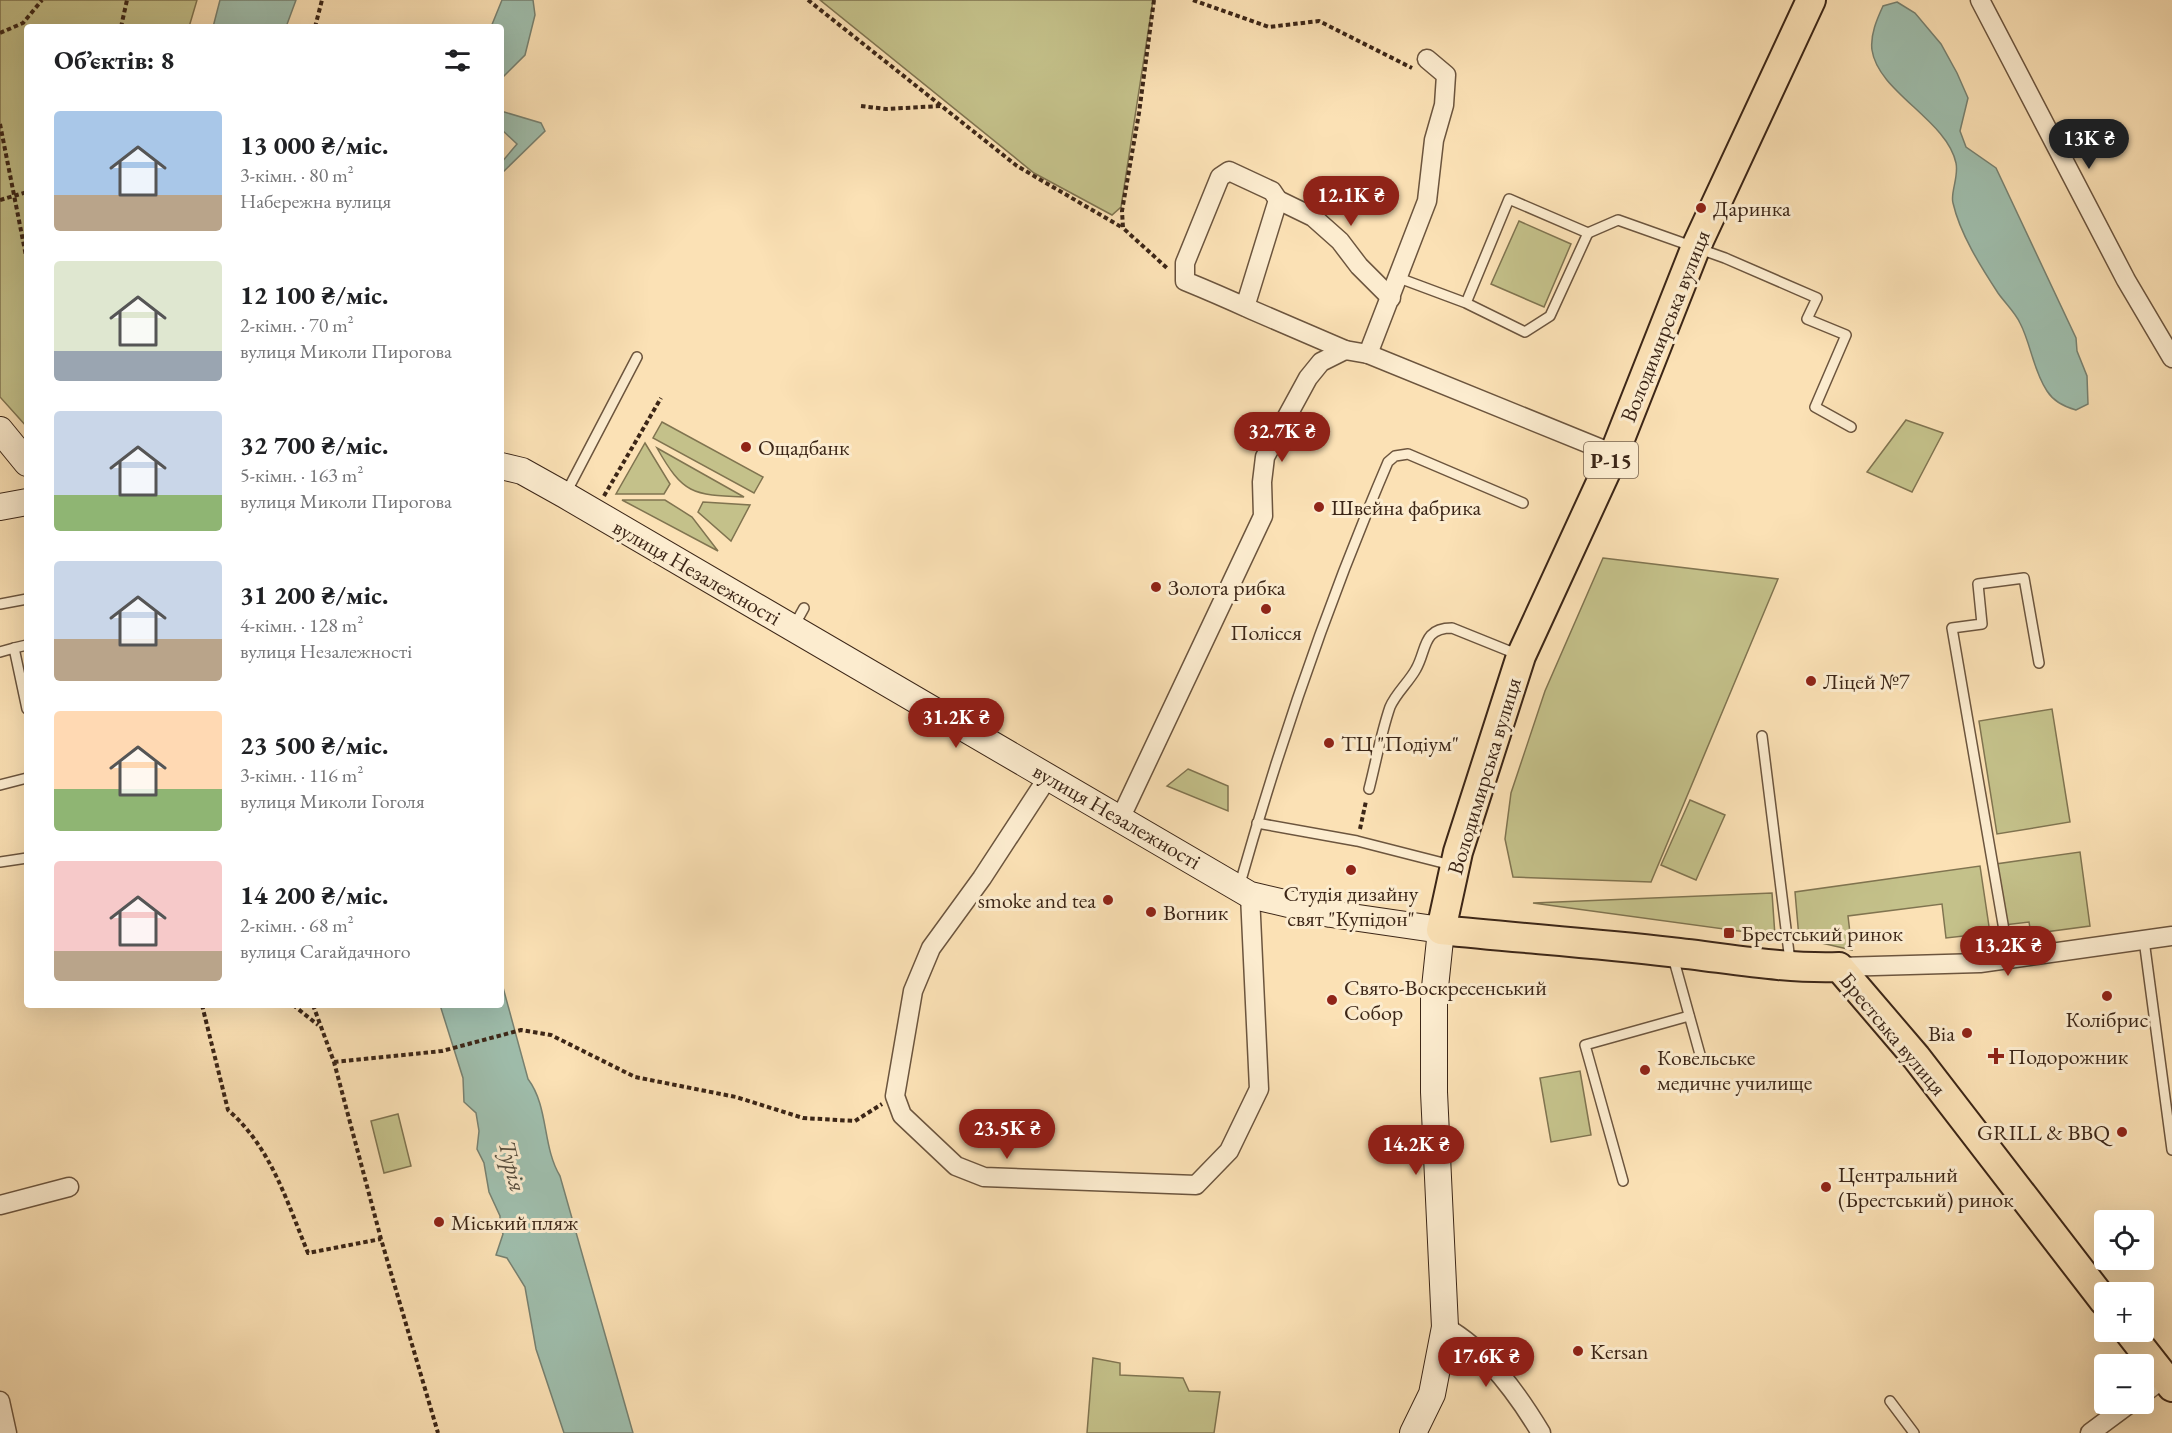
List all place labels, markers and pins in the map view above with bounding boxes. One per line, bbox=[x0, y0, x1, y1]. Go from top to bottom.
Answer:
pin: 13K ₴ bbox=[2047, 119, 2131, 170]
pin: 12.1K ₴ bbox=[1296, 176, 1406, 227]
place label: Даринка bbox=[1713, 194, 1791, 223]
marker: Даринка bbox=[1694, 201, 1708, 215]
pin: 32.7K ₴ bbox=[1227, 412, 1337, 463]
place label: Ощадбанк bbox=[758, 433, 850, 462]
marker: Ощадбанк bbox=[739, 440, 753, 454]
place label: Швейна фабрика bbox=[1331, 493, 1481, 522]
marker: Швейна фабрика bbox=[1312, 500, 1326, 514]
place label: Золота рибка bbox=[1168, 573, 1286, 602]
marker: Золота рибка bbox=[1149, 580, 1163, 594]
marker: Полісся bbox=[1259, 602, 1273, 616]
place label: Полісся bbox=[1230, 618, 1302, 647]
place label: Ліцей №7 bbox=[1823, 667, 1910, 696]
marker: Ліцей №7 bbox=[1804, 674, 1818, 688]
pin: 31.2K ₴ bbox=[901, 698, 1011, 749]
place label: ТЦ "Подіум" bbox=[1341, 729, 1459, 758]
marker: ТЦ "Подіум" bbox=[1322, 736, 1336, 750]
marker: Студія дизайну свят "Купідон" bbox=[1344, 863, 1358, 877]
place label: Студія дизайну свят "Купідон" bbox=[1284, 879, 1419, 933]
place label: smoke and tea bbox=[978, 886, 1096, 915]
marker: smoke and tea bbox=[1101, 893, 1115, 907]
place label: Вогник bbox=[1163, 898, 1229, 927]
marker: Вогник bbox=[1144, 905, 1158, 919]
place label: Брестський ринок bbox=[1741, 919, 1903, 948]
marker: Брестський ринок bbox=[1722, 926, 1736, 940]
pin: 13.2K ₴ bbox=[1953, 926, 2063, 977]
place label: Свято-Воскресенський Собор bbox=[1344, 973, 1547, 1027]
marker: Колібрис bbox=[2100, 989, 2114, 1003]
marker: Свято-Воскресенський Собор bbox=[1325, 993, 1339, 1007]
place label: Колібрис bbox=[2066, 1005, 2148, 1034]
place label: Віа bbox=[1928, 1019, 1955, 1048]
marker: Віа bbox=[1960, 1026, 1974, 1040]
place label: Подорожник bbox=[2008, 1042, 2129, 1071]
place label: Ковельське медичне училище bbox=[1657, 1043, 1813, 1097]
marker: Подорожник bbox=[1989, 1049, 2003, 1063]
marker: Ковельське медичне училище bbox=[1638, 1063, 1652, 1077]
pin: 23.5K ₴ bbox=[952, 1109, 1062, 1160]
place label: GRILL & BBQ bbox=[1977, 1118, 2113, 1147]
pin: 14.2K ₴ bbox=[1361, 1125, 1471, 1176]
marker: GRILL & BBQ bbox=[2115, 1125, 2129, 1139]
place label: Центральний (Брестський) ринок bbox=[1838, 1160, 2014, 1214]
marker: Центральний (Брестський) ринок bbox=[1819, 1180, 1833, 1194]
place label: Міський пляж bbox=[451, 1208, 579, 1237]
marker: Міський пляж bbox=[432, 1215, 446, 1229]
pin: 17.6K ₴ bbox=[1431, 1337, 1541, 1388]
place label: Kersan bbox=[1590, 1337, 1649, 1366]
marker: Kersan bbox=[1571, 1344, 1585, 1358]

